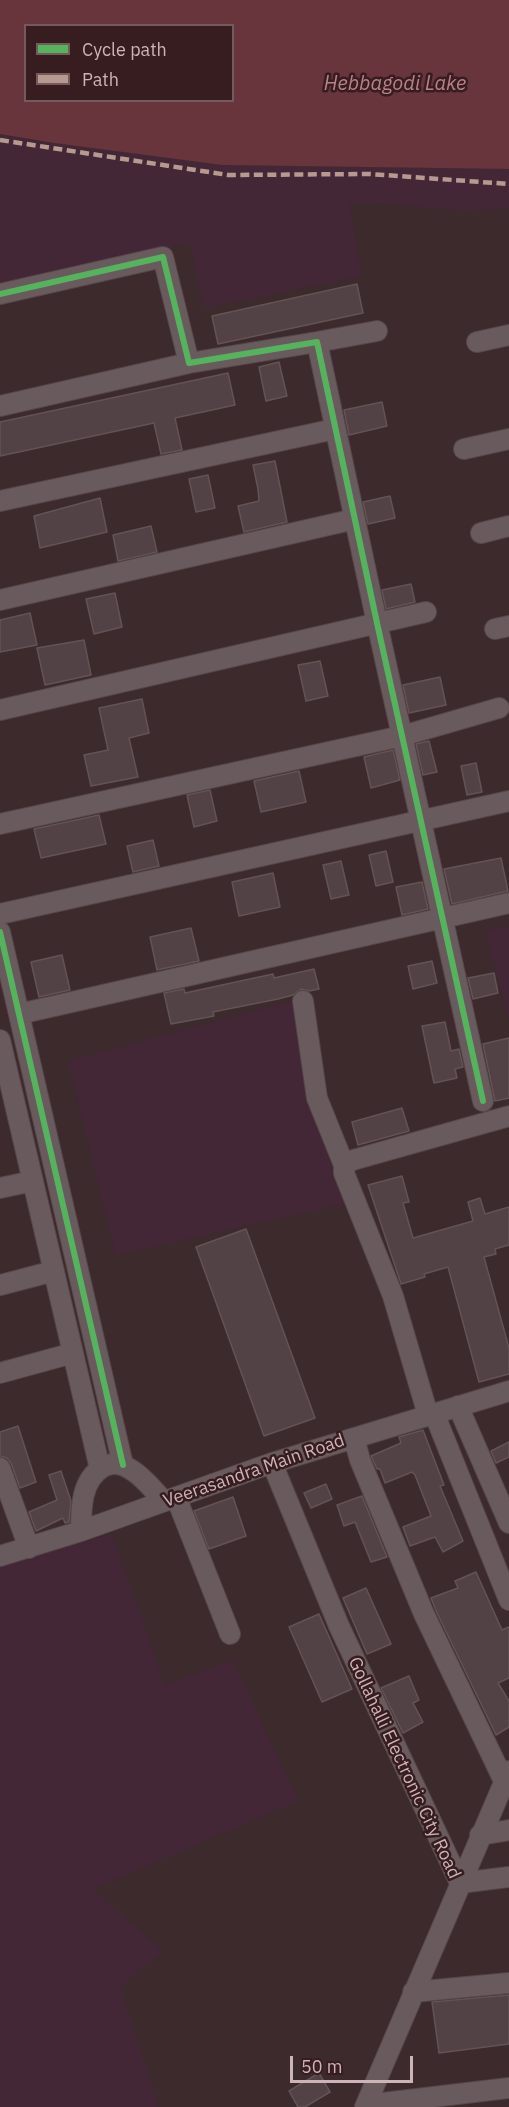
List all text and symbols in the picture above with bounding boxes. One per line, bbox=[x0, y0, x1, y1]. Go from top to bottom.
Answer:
legend bbox=[24, 24, 234, 102]
text: Cycle path bbox=[82, 38, 167, 61]
text: Path bbox=[82, 68, 119, 91]
water label: Hebbagodi Lake bbox=[324, 72, 466, 96]
street label: Veerasandra Main Road bbox=[160, 1430, 348, 1512]
street label: Gollahalli Electronic City Road bbox=[343, 1654, 465, 1882]
scale bar bbox=[293, 2044, 416, 2082]
text: 50 m bbox=[301, 2055, 343, 2078]

